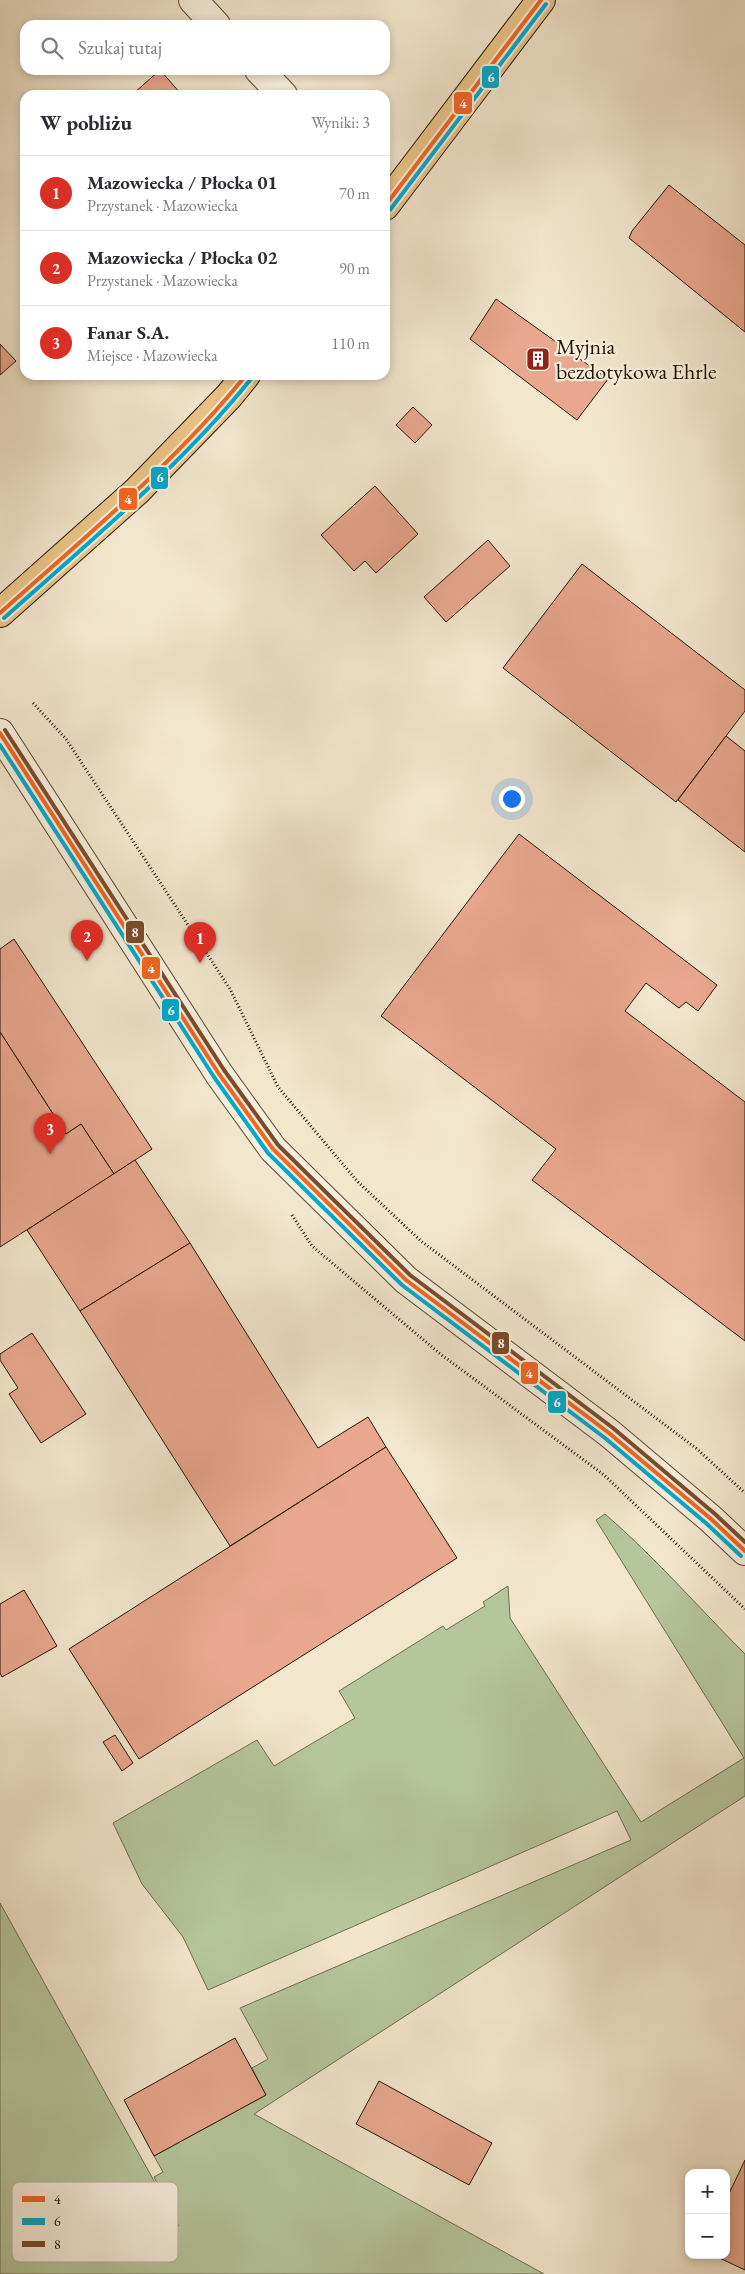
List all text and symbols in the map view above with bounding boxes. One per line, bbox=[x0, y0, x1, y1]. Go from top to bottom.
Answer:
search box bbox=[20, 20, 390, 75]
icon: search bbox=[38, 34, 66, 62]
text: Szukaj tutaj bbox=[78, 35, 162, 60]
line badge: 6 bbox=[481, 65, 500, 89]
text: 6 bbox=[487, 68, 495, 86]
line badge: 4 bbox=[453, 91, 473, 115]
text: 4 bbox=[459, 94, 467, 112]
text: W pobliżu bbox=[40, 109, 132, 136]
text: Wyniki: 3 bbox=[311, 112, 370, 133]
text: Mazowiecka / Płocka 01 bbox=[87, 170, 278, 195]
text: 1 bbox=[52, 183, 60, 204]
text: 70 m bbox=[339, 183, 370, 204]
text: Przystanek · Mazowiecka bbox=[87, 195, 238, 216]
text: Mazowiecka / Płocka 02 bbox=[87, 245, 278, 270]
text: 2 bbox=[52, 258, 60, 279]
text: 90 m bbox=[339, 258, 370, 279]
text: Przystanek · Mazowiecka bbox=[87, 270, 238, 291]
text: Fanar S.A. bbox=[87, 320, 169, 345]
place label: Myjnia bezdotykowa Ehrle bbox=[556, 332, 717, 386]
text: 3 bbox=[52, 333, 60, 354]
text: 110 m bbox=[331, 333, 370, 354]
text: Miejsce · Mazowiecka bbox=[87, 345, 218, 366]
building icon: Myjnia bezdotykowa Ehrle bbox=[525, 346, 551, 372]
line badge: 6 bbox=[150, 466, 169, 490]
text: 6 bbox=[156, 468, 164, 486]
line badge: 4 bbox=[118, 487, 138, 511]
text: 4 bbox=[124, 490, 132, 508]
your location bbox=[499, 786, 525, 812]
pin: 2 bbox=[71, 920, 103, 961]
line badge: 8 bbox=[125, 920, 145, 944]
pin: 1 bbox=[184, 922, 216, 963]
text: 8 bbox=[131, 923, 139, 941]
line badge: 4 bbox=[141, 956, 161, 980]
text: 4 bbox=[147, 959, 155, 977]
line badge: 6 bbox=[161, 998, 180, 1022]
text: 6 bbox=[167, 1001, 175, 1019]
pin: 3 bbox=[34, 1113, 66, 1154]
line badge: 8 bbox=[491, 1331, 510, 1355]
text: 8 bbox=[497, 1334, 505, 1352]
line badge: 4 bbox=[520, 1361, 539, 1385]
text: 4 bbox=[525, 1364, 533, 1382]
line badge: 6 bbox=[547, 1390, 567, 1414]
text: 6 bbox=[553, 1393, 561, 1411]
map controls bbox=[685, 2169, 730, 2259]
button: + bbox=[685, 2169, 730, 2214]
legend bbox=[12, 2182, 178, 2262]
text: 4 bbox=[54, 2190, 61, 2208]
text: 6 bbox=[54, 2212, 61, 2230]
button: − bbox=[685, 2214, 730, 2259]
text: 8 bbox=[54, 2235, 61, 2253]

